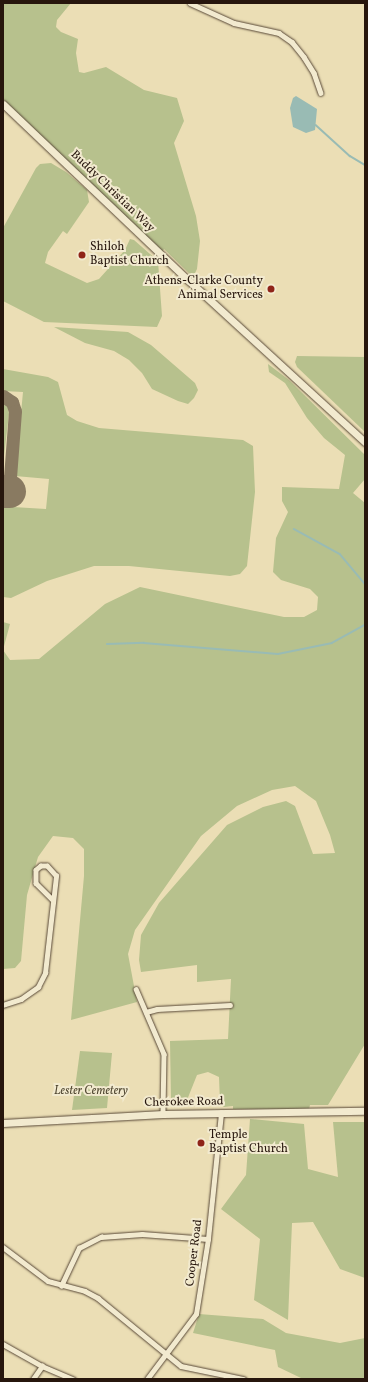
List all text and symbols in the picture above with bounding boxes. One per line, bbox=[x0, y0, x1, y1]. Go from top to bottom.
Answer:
street label: Buddy Christian Way bbox=[67, 148, 157, 236]
place label: Shiloh Baptist Church bbox=[90, 241, 169, 269]
marker: Shiloh Baptist Church bbox=[77, 250, 87, 260]
place label: Athens-Clarke County Animal Services bbox=[144, 275, 263, 303]
marker: Athens-Clarke County Animal Services bbox=[266, 284, 276, 294]
park label: Lester Cemetery bbox=[54, 1085, 128, 1099]
street label: Cherokee Road bbox=[144, 1095, 224, 1111]
place label: Temple Baptist Church bbox=[209, 1129, 288, 1157]
marker: Temple Baptist Church bbox=[196, 1138, 206, 1148]
street label: Cooper Road bbox=[184, 1219, 206, 1287]

